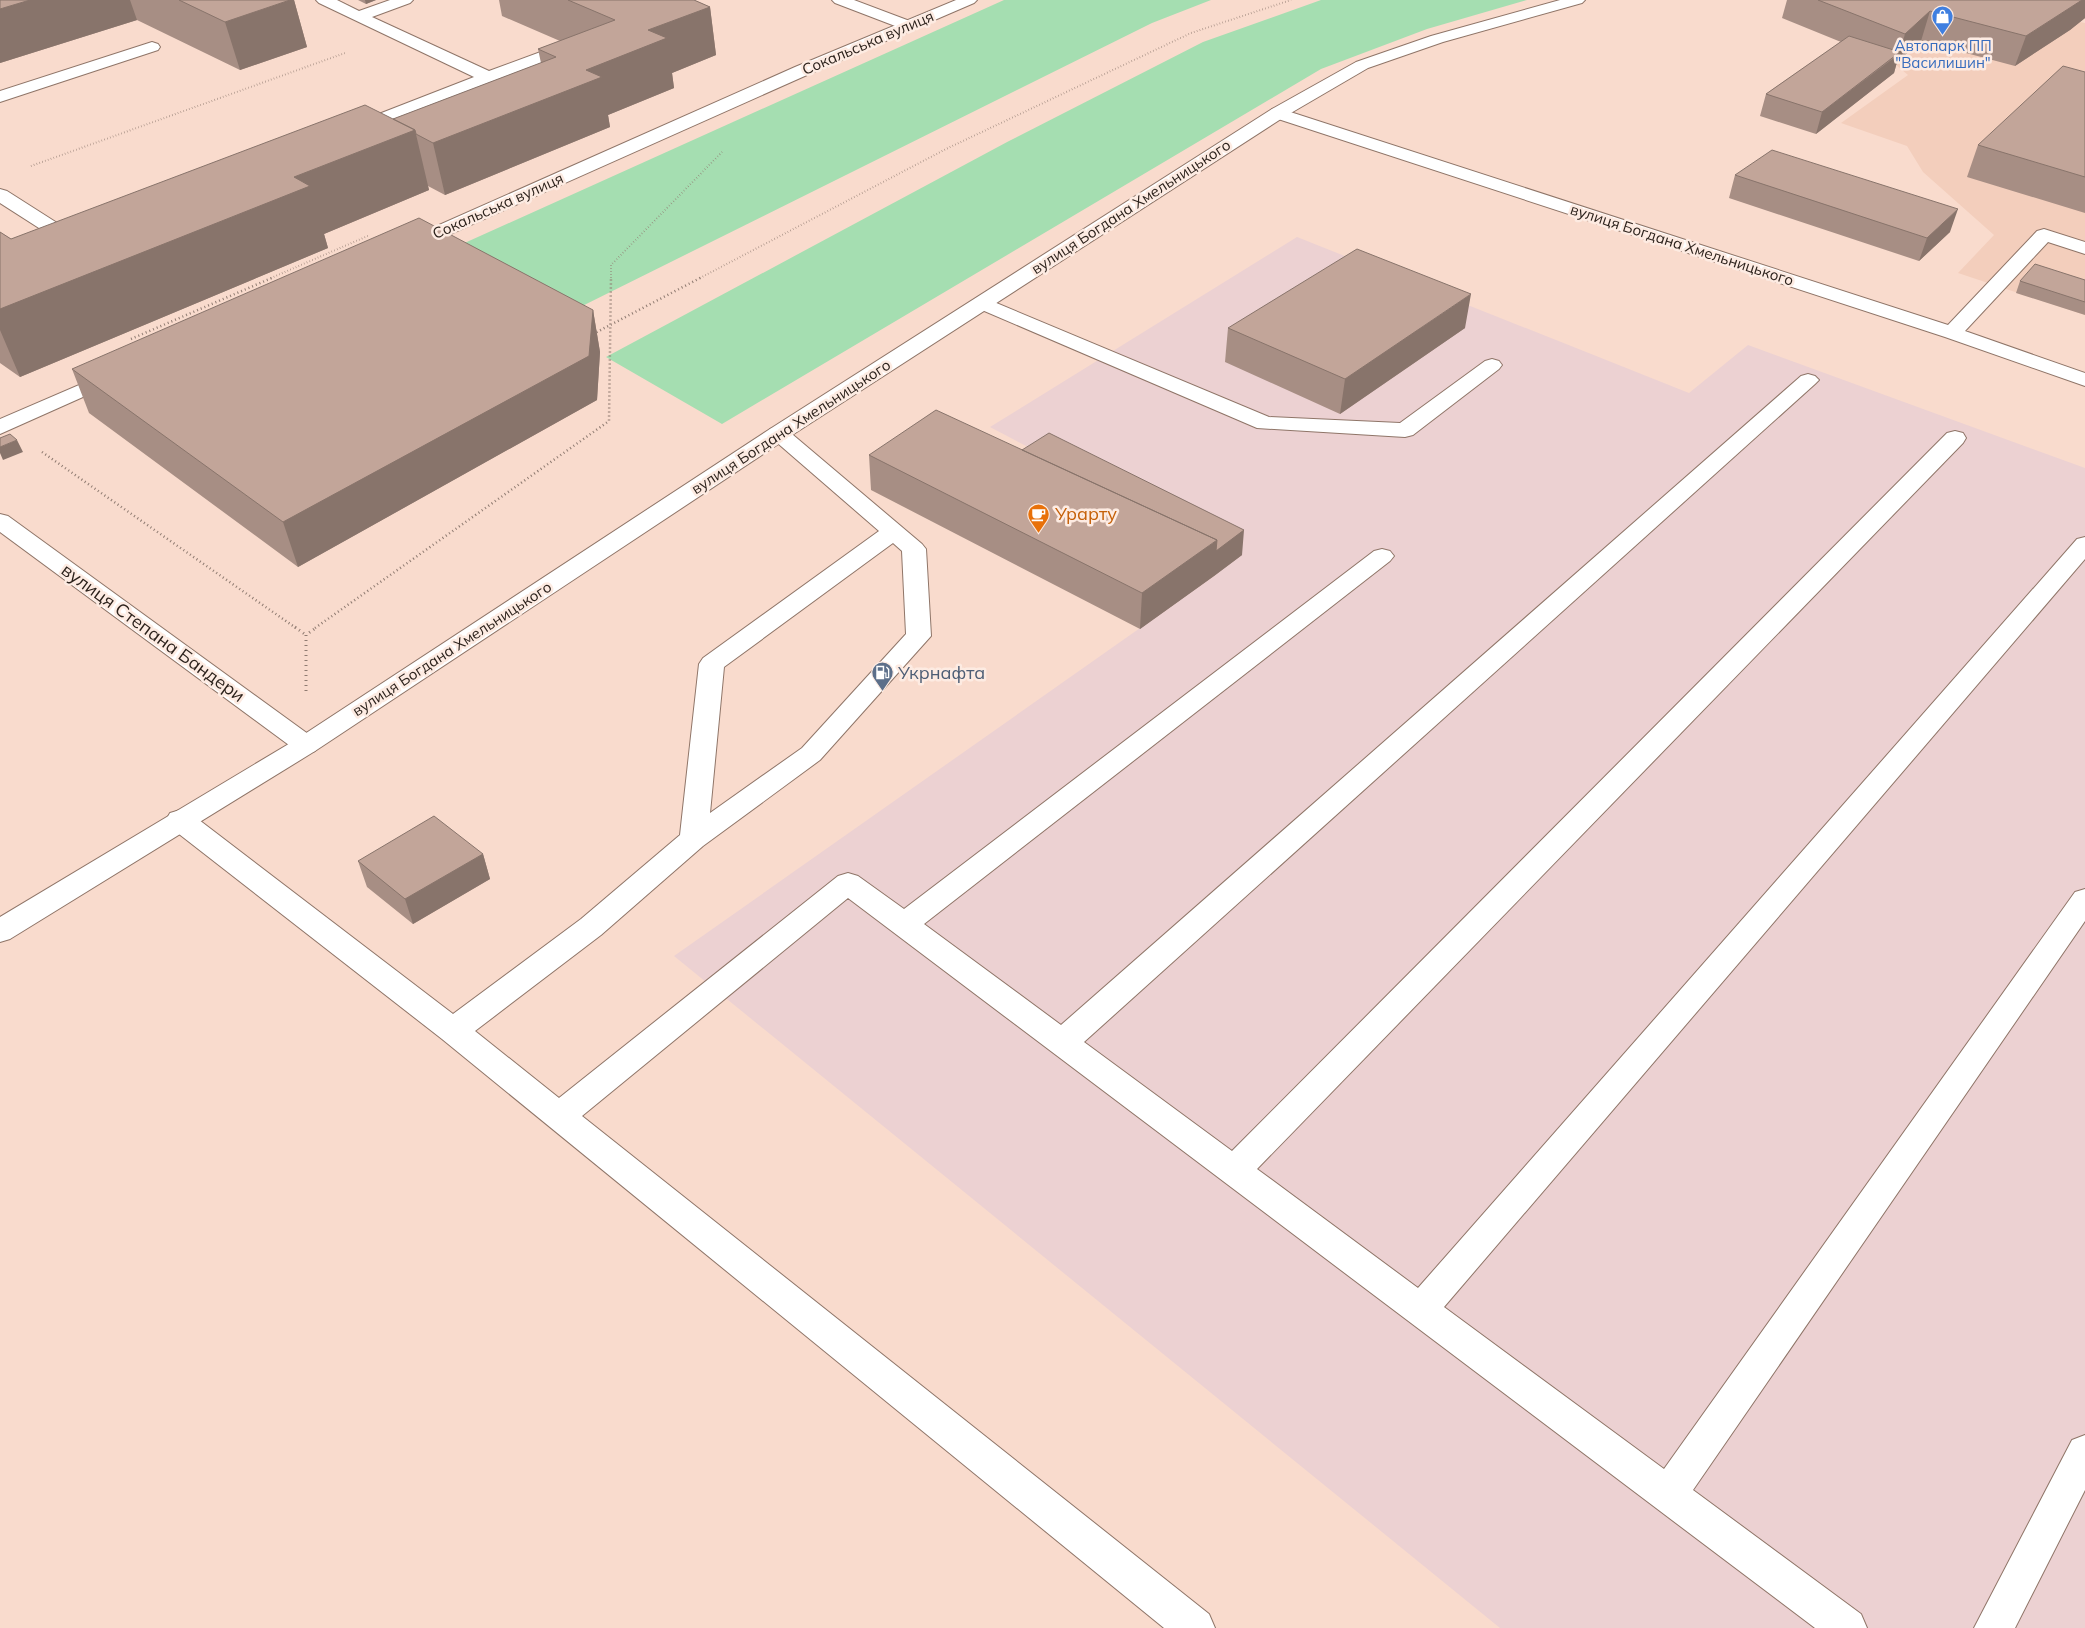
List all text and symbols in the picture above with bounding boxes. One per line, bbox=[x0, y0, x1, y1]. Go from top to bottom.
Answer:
shop icon: Автопарк ПП "Василишин" bbox=[1931, 5, 1955, 36]
street label: Сокальська вулиця bbox=[799, 6, 937, 79]
place label: Автопарк ПП "Василишин" bbox=[1894, 36, 1992, 72]
street label: вулиця Богдана Хмельницького bbox=[1028, 135, 1234, 278]
street label: Сокальська вулиця bbox=[429, 168, 566, 243]
street label: вулиця Богдана Хмельницького bbox=[1568, 199, 1796, 290]
street label: вулиця Богдана Хмельницького bbox=[688, 355, 894, 498]
cafe icon: Урарту bbox=[1027, 502, 1051, 533]
place label: Урарту bbox=[1054, 502, 1117, 525]
street label: вулиця Степана Бандери bbox=[57, 558, 250, 707]
street label: вулиця Богдана Хмельницького bbox=[349, 577, 555, 720]
fuel station icon: Укрнафта bbox=[870, 661, 894, 692]
place label: Укрнафта bbox=[897, 661, 985, 684]

